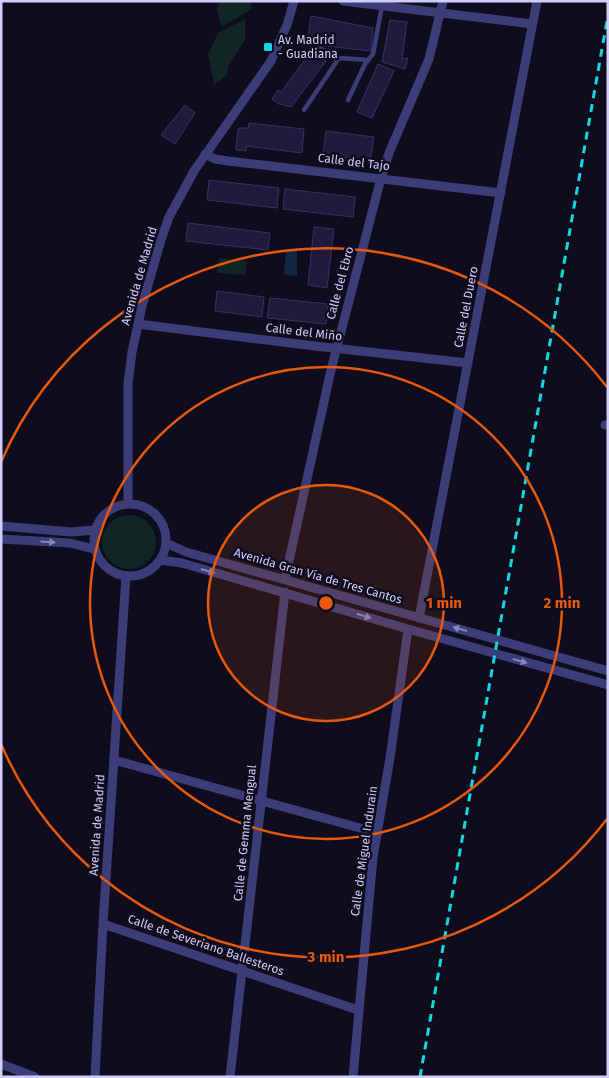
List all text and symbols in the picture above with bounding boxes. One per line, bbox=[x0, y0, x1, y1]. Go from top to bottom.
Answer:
place label: Av. Madrid - Guadiana bbox=[278, 33, 338, 61]
marker: Av. Madrid - Guadiana bbox=[262, 41, 274, 53]
street label: Calle del Tajo bbox=[317, 151, 391, 173]
street label: Avenida de Madrid bbox=[118, 225, 160, 327]
street label: Calle del Ebro bbox=[324, 245, 356, 321]
street label: Calle del Duero bbox=[451, 265, 481, 349]
street label: Calle del Miño bbox=[265, 320, 343, 344]
one-way arrow bbox=[40, 538, 56, 546]
street label: Avenida Gran Vía de Tres Cantos bbox=[232, 545, 404, 607]
one-way arrow bbox=[200, 567, 215, 575]
centre of rings bbox=[317, 594, 335, 612]
text: 1 min bbox=[426, 594, 462, 612]
text: 2 min bbox=[544, 594, 580, 612]
one-way arrow bbox=[356, 612, 371, 620]
one-way arrow bbox=[452, 624, 467, 632]
one-way arrow bbox=[512, 657, 527, 665]
street label: Calle de Gemma Mengual bbox=[231, 764, 259, 902]
street label: Avenida de Madrid bbox=[86, 774, 108, 876]
street label: Calle de Miguel Indurain bbox=[348, 785, 380, 917]
street label: Calle de Severiano Ballesteros bbox=[126, 912, 286, 978]
text: 3 min bbox=[307, 948, 344, 966]

